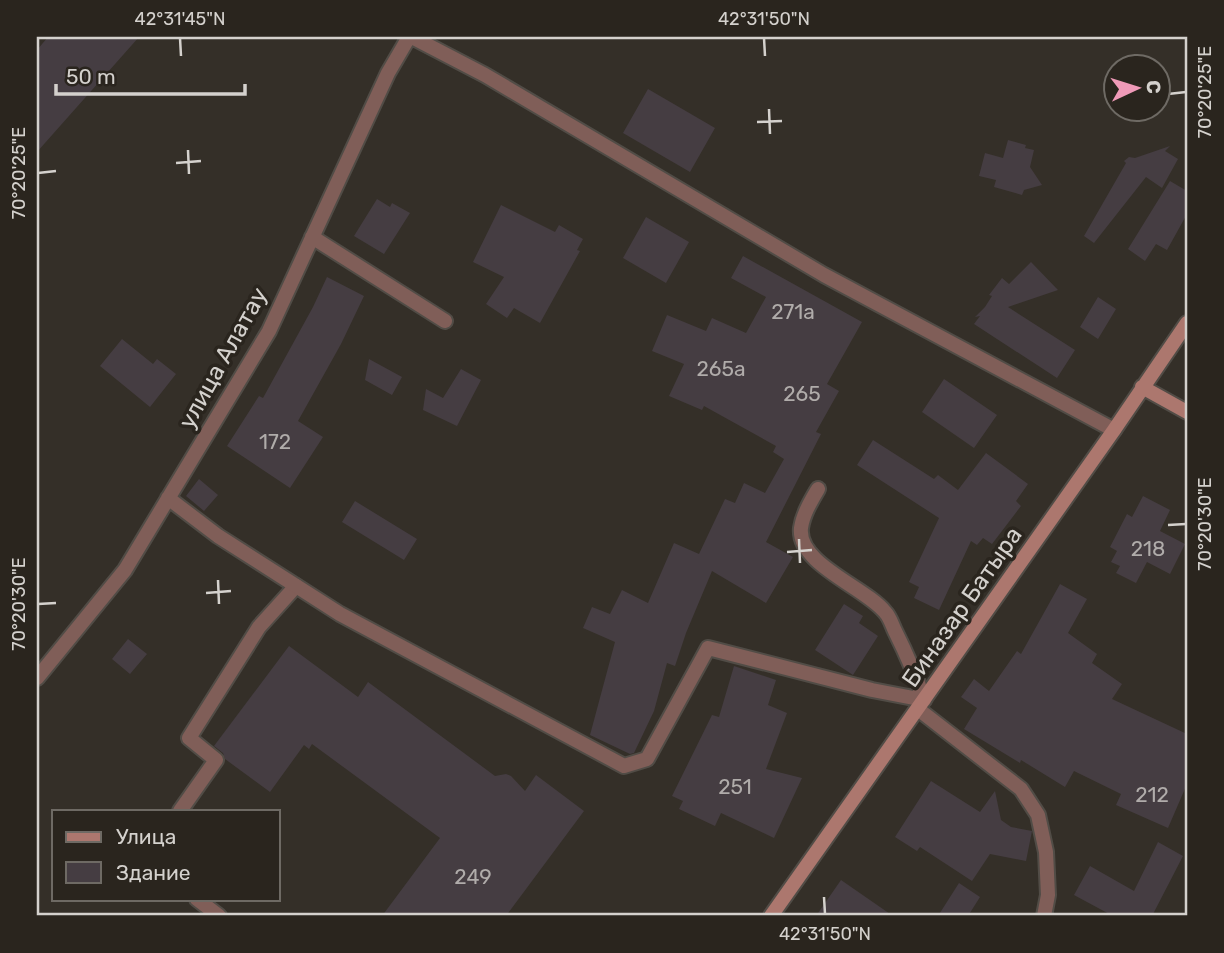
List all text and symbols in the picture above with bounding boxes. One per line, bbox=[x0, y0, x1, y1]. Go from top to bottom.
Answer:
text: 42°31'45"N bbox=[134, 8, 226, 30]
text: 42°31'50"N bbox=[718, 8, 810, 30]
text: 70°20'25"E bbox=[1194, 46, 1216, 138]
scale bar bbox=[56, 52, 245, 96]
north arrow bbox=[1102, 52, 1172, 122]
text: 50 m bbox=[66, 64, 116, 89]
text: С bbox=[1142, 79, 1165, 94]
text: 70°20'25"E bbox=[8, 127, 30, 219]
street label: улица Алатау bbox=[173, 283, 273, 433]
house number: 271а bbox=[771, 299, 815, 324]
house number: 265а bbox=[696, 356, 746, 381]
house number: 265 bbox=[783, 381, 821, 406]
house number: 172 bbox=[259, 429, 291, 454]
text: 70°20'30"E bbox=[1194, 477, 1216, 571]
street label: Биназар Батыра bbox=[896, 522, 1028, 692]
house number: 218 bbox=[1131, 536, 1165, 561]
text: 70°20'30"E bbox=[8, 557, 30, 651]
house number: 251 bbox=[718, 774, 752, 799]
house number: 212 bbox=[1135, 782, 1169, 807]
legend bbox=[52, 810, 280, 900]
text: Улица bbox=[116, 824, 176, 849]
text: Здание bbox=[116, 860, 191, 885]
house number: 249 bbox=[454, 864, 492, 889]
text: 42°31'50"N bbox=[779, 923, 871, 945]

